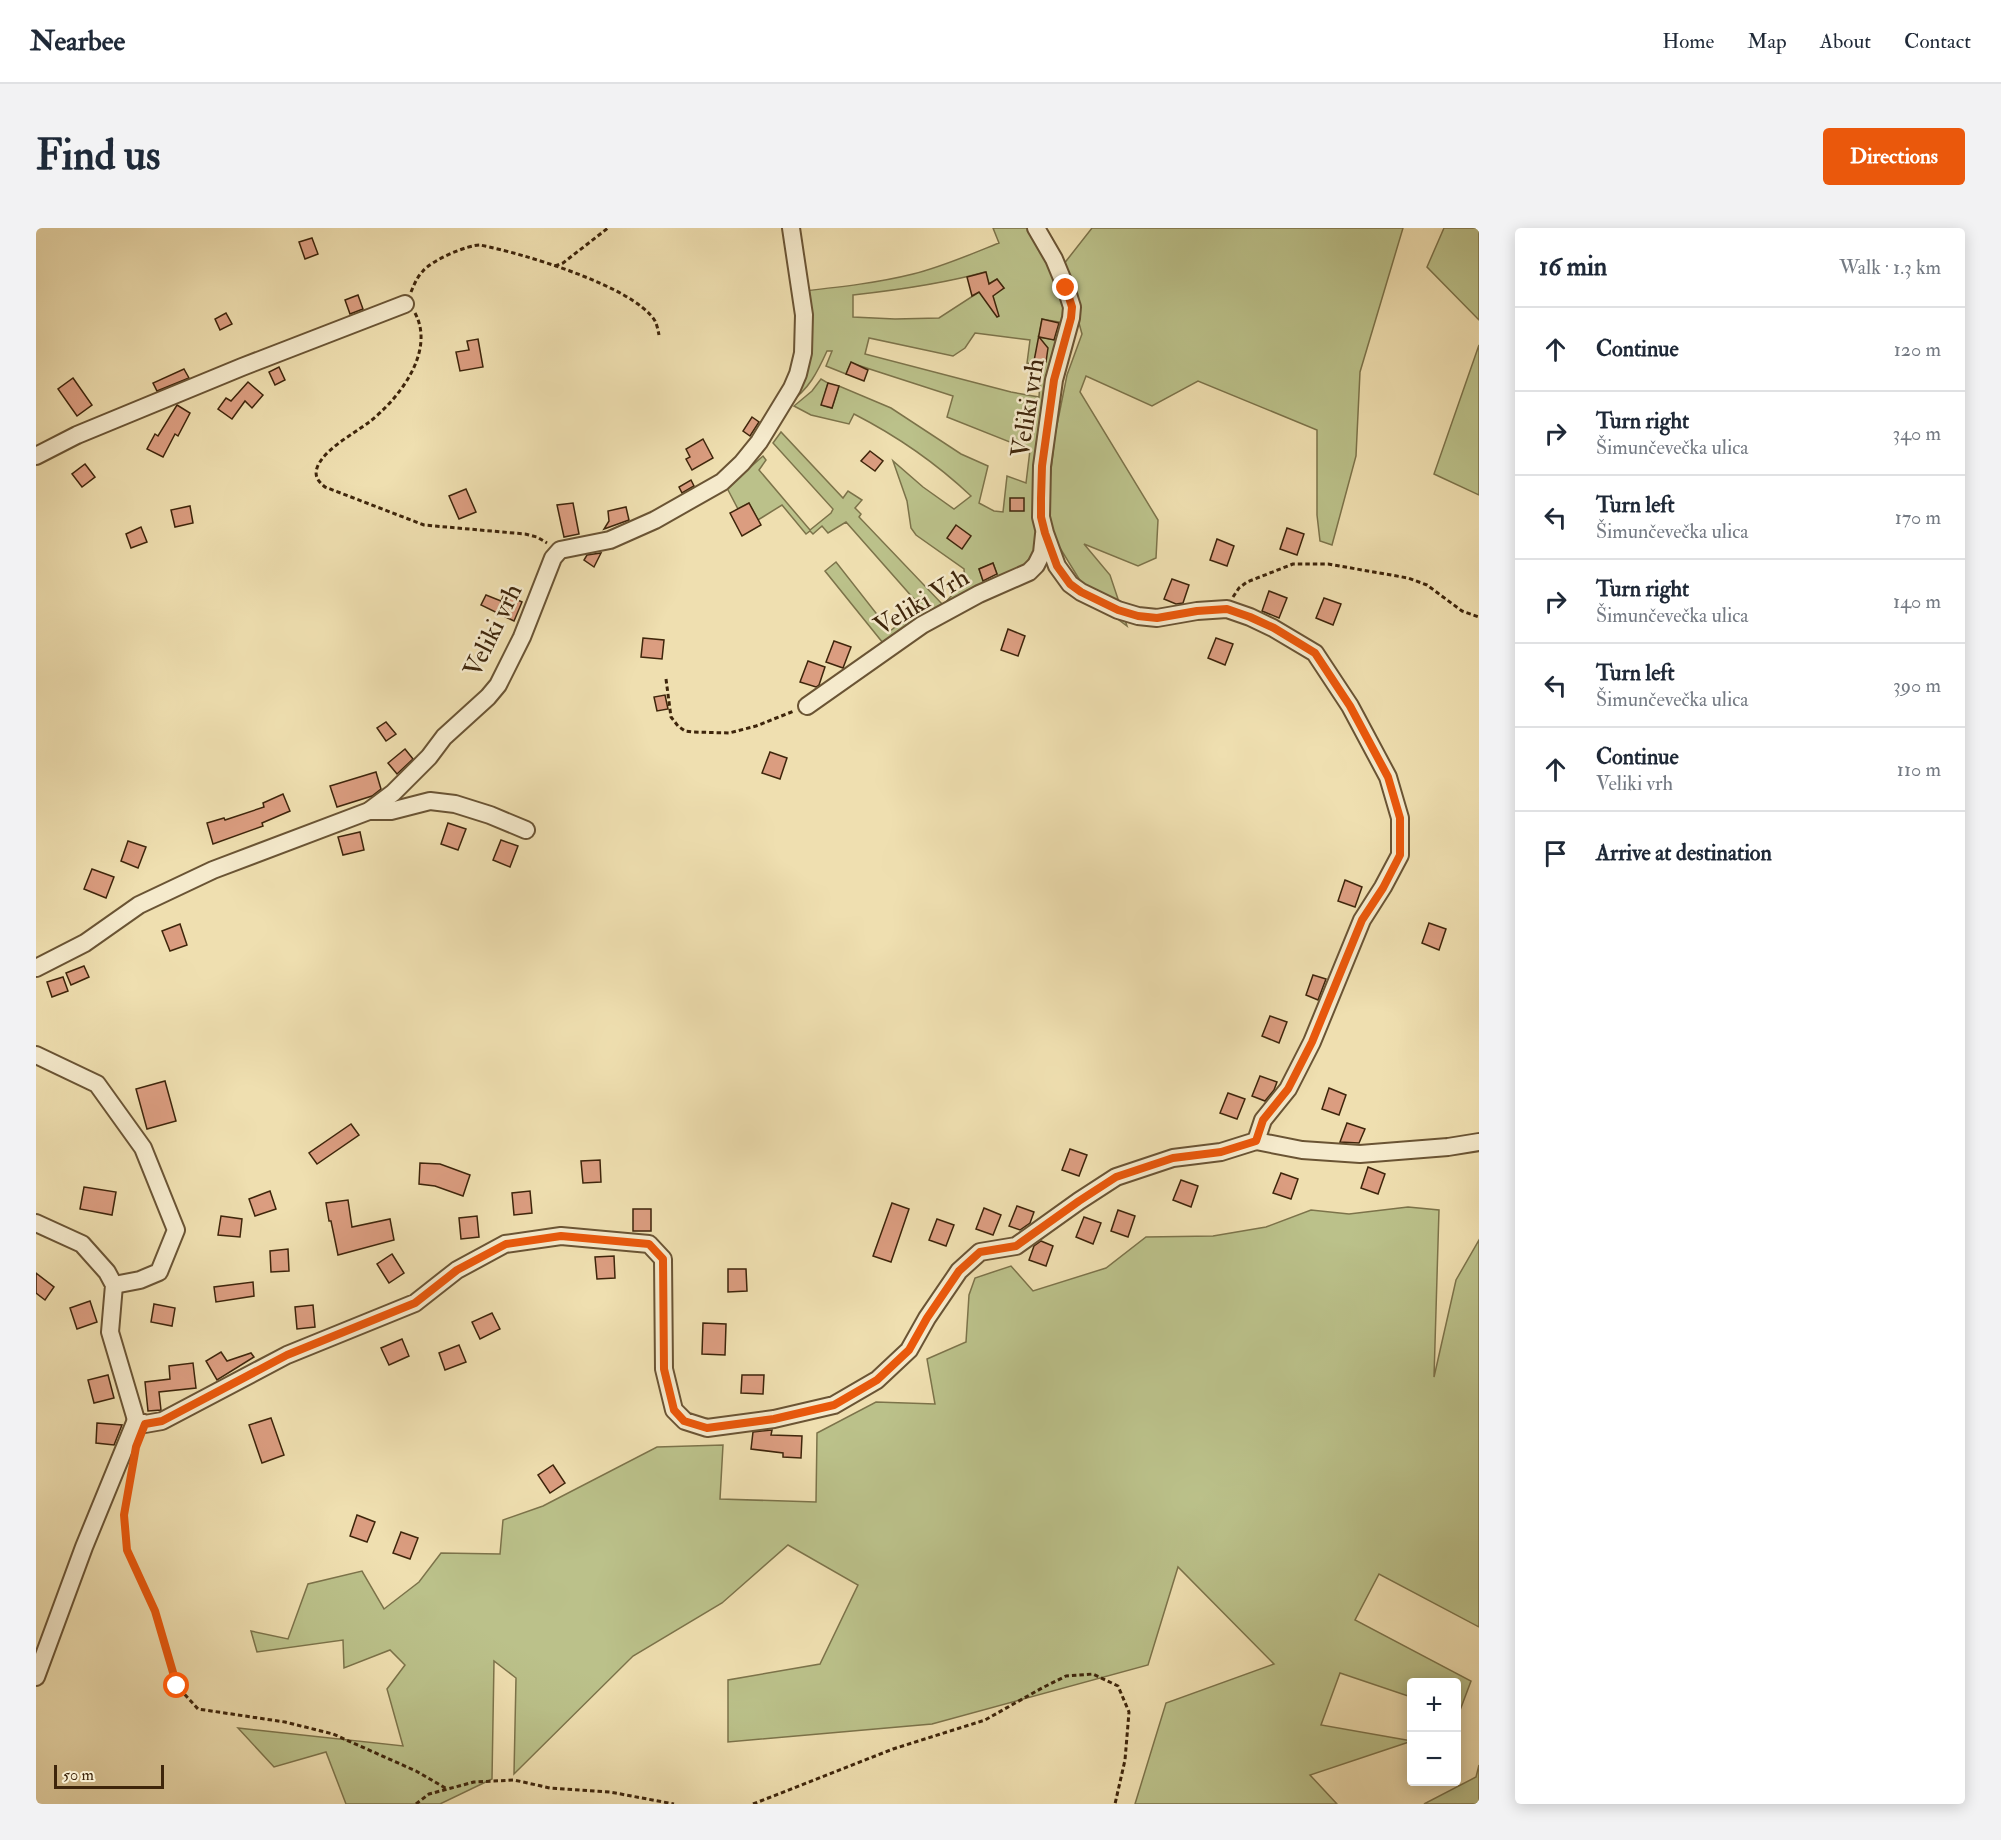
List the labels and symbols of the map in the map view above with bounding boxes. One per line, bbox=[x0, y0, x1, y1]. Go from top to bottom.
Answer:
route end bbox=[1052, 274, 1078, 300]
street label: Veliki vrh bbox=[1004, 356, 1052, 460]
street label: Veliki Vrh bbox=[868, 561, 975, 643]
street label: Veliki vrh bbox=[457, 578, 529, 682]
route start bbox=[163, 1672, 189, 1698]
scale bar bbox=[54, 1762, 164, 1790]

